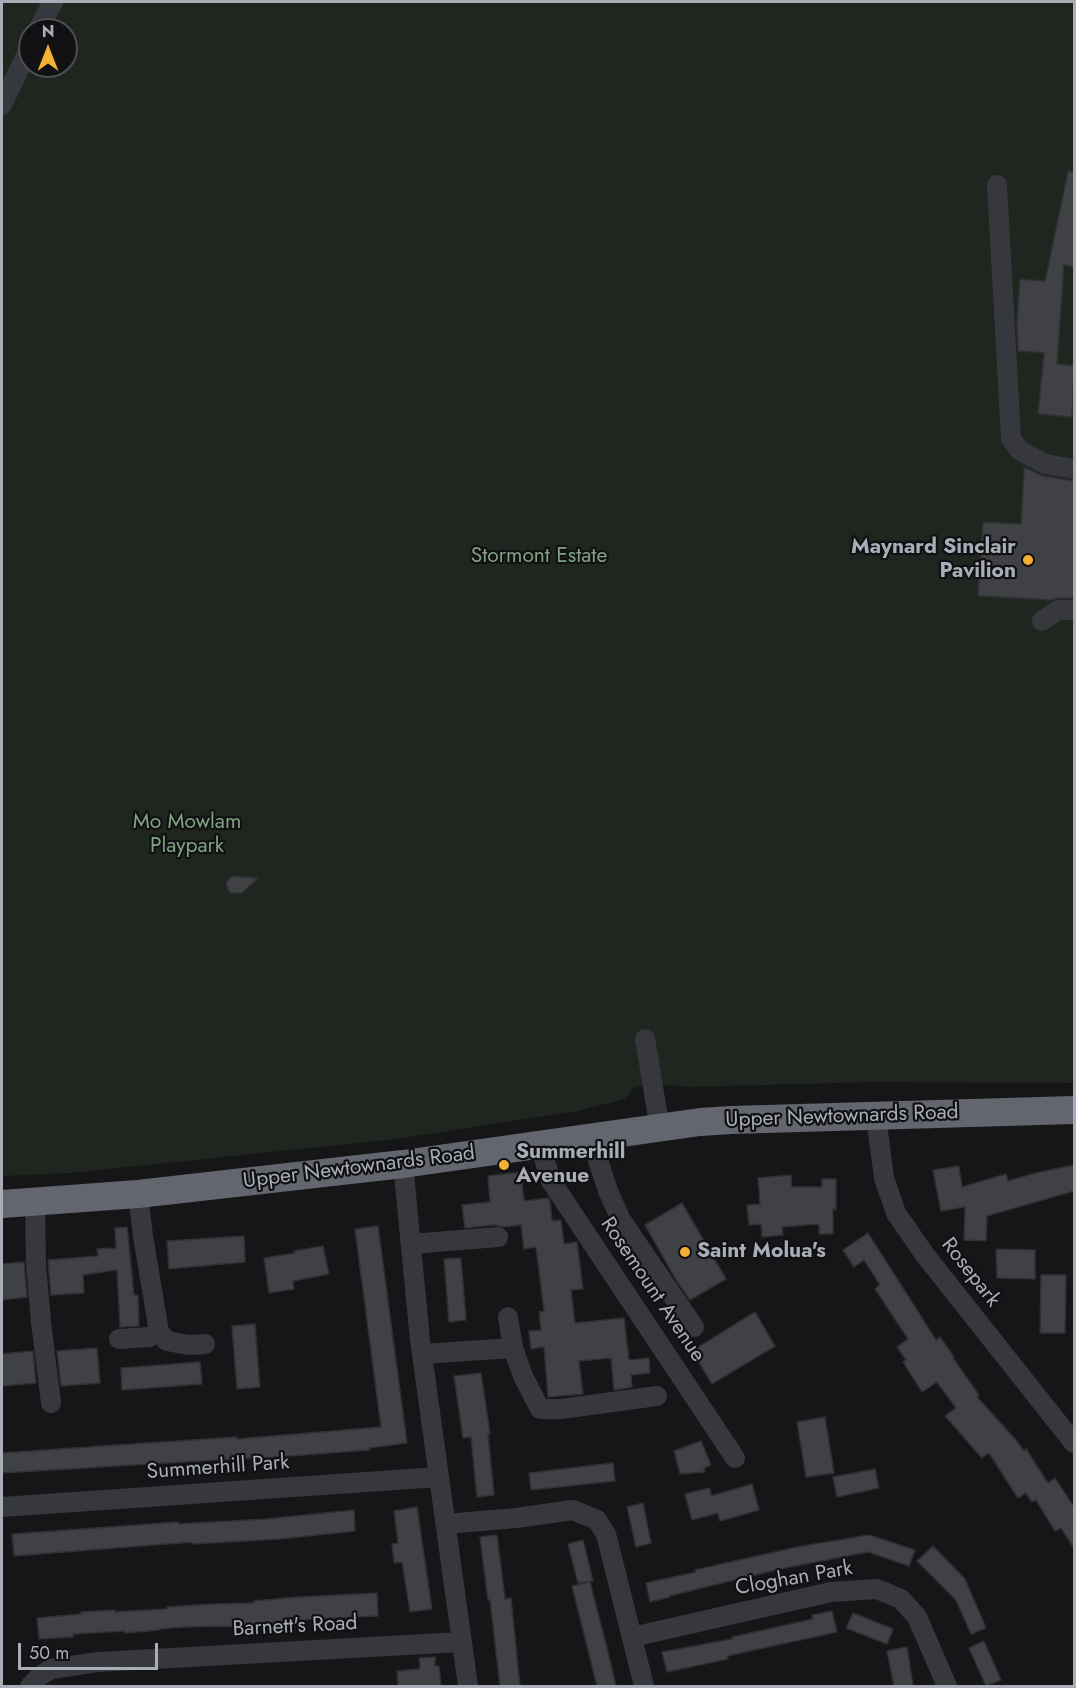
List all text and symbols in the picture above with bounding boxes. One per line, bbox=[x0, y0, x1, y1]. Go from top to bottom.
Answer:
north arrow bbox=[18, 18, 78, 78]
text: N bbox=[42, 20, 54, 43]
place label: Maynard Sinclair Pavilion bbox=[851, 535, 1016, 585]
park label: Stormont Estate bbox=[471, 544, 607, 570]
marker: Maynard Sinclair Pavilion bbox=[1021, 553, 1035, 567]
park label: Mo Mowlam Playpark bbox=[133, 810, 241, 860]
street label: Upper Newtownards Road bbox=[725, 1100, 959, 1134]
place label: Summerhill Avenue bbox=[516, 1140, 625, 1190]
street label: Upper Newtownards Road bbox=[242, 1141, 476, 1195]
marker: Summerhill Avenue bbox=[497, 1158, 511, 1172]
street label: Rosemount Avenue bbox=[594, 1213, 710, 1367]
street label: Rosepark bbox=[935, 1233, 1005, 1313]
place label: Saint Molua's bbox=[697, 1239, 826, 1265]
marker: Saint Molua's bbox=[678, 1245, 692, 1259]
street label: Summerhill Park bbox=[146, 1450, 290, 1486]
street label: Cloghan Park bbox=[733, 1556, 855, 1602]
street label: Barnett's Road bbox=[232, 1611, 358, 1643]
scale bar bbox=[21, 1631, 160, 1669]
text: 50 m bbox=[29, 1640, 69, 1666]

